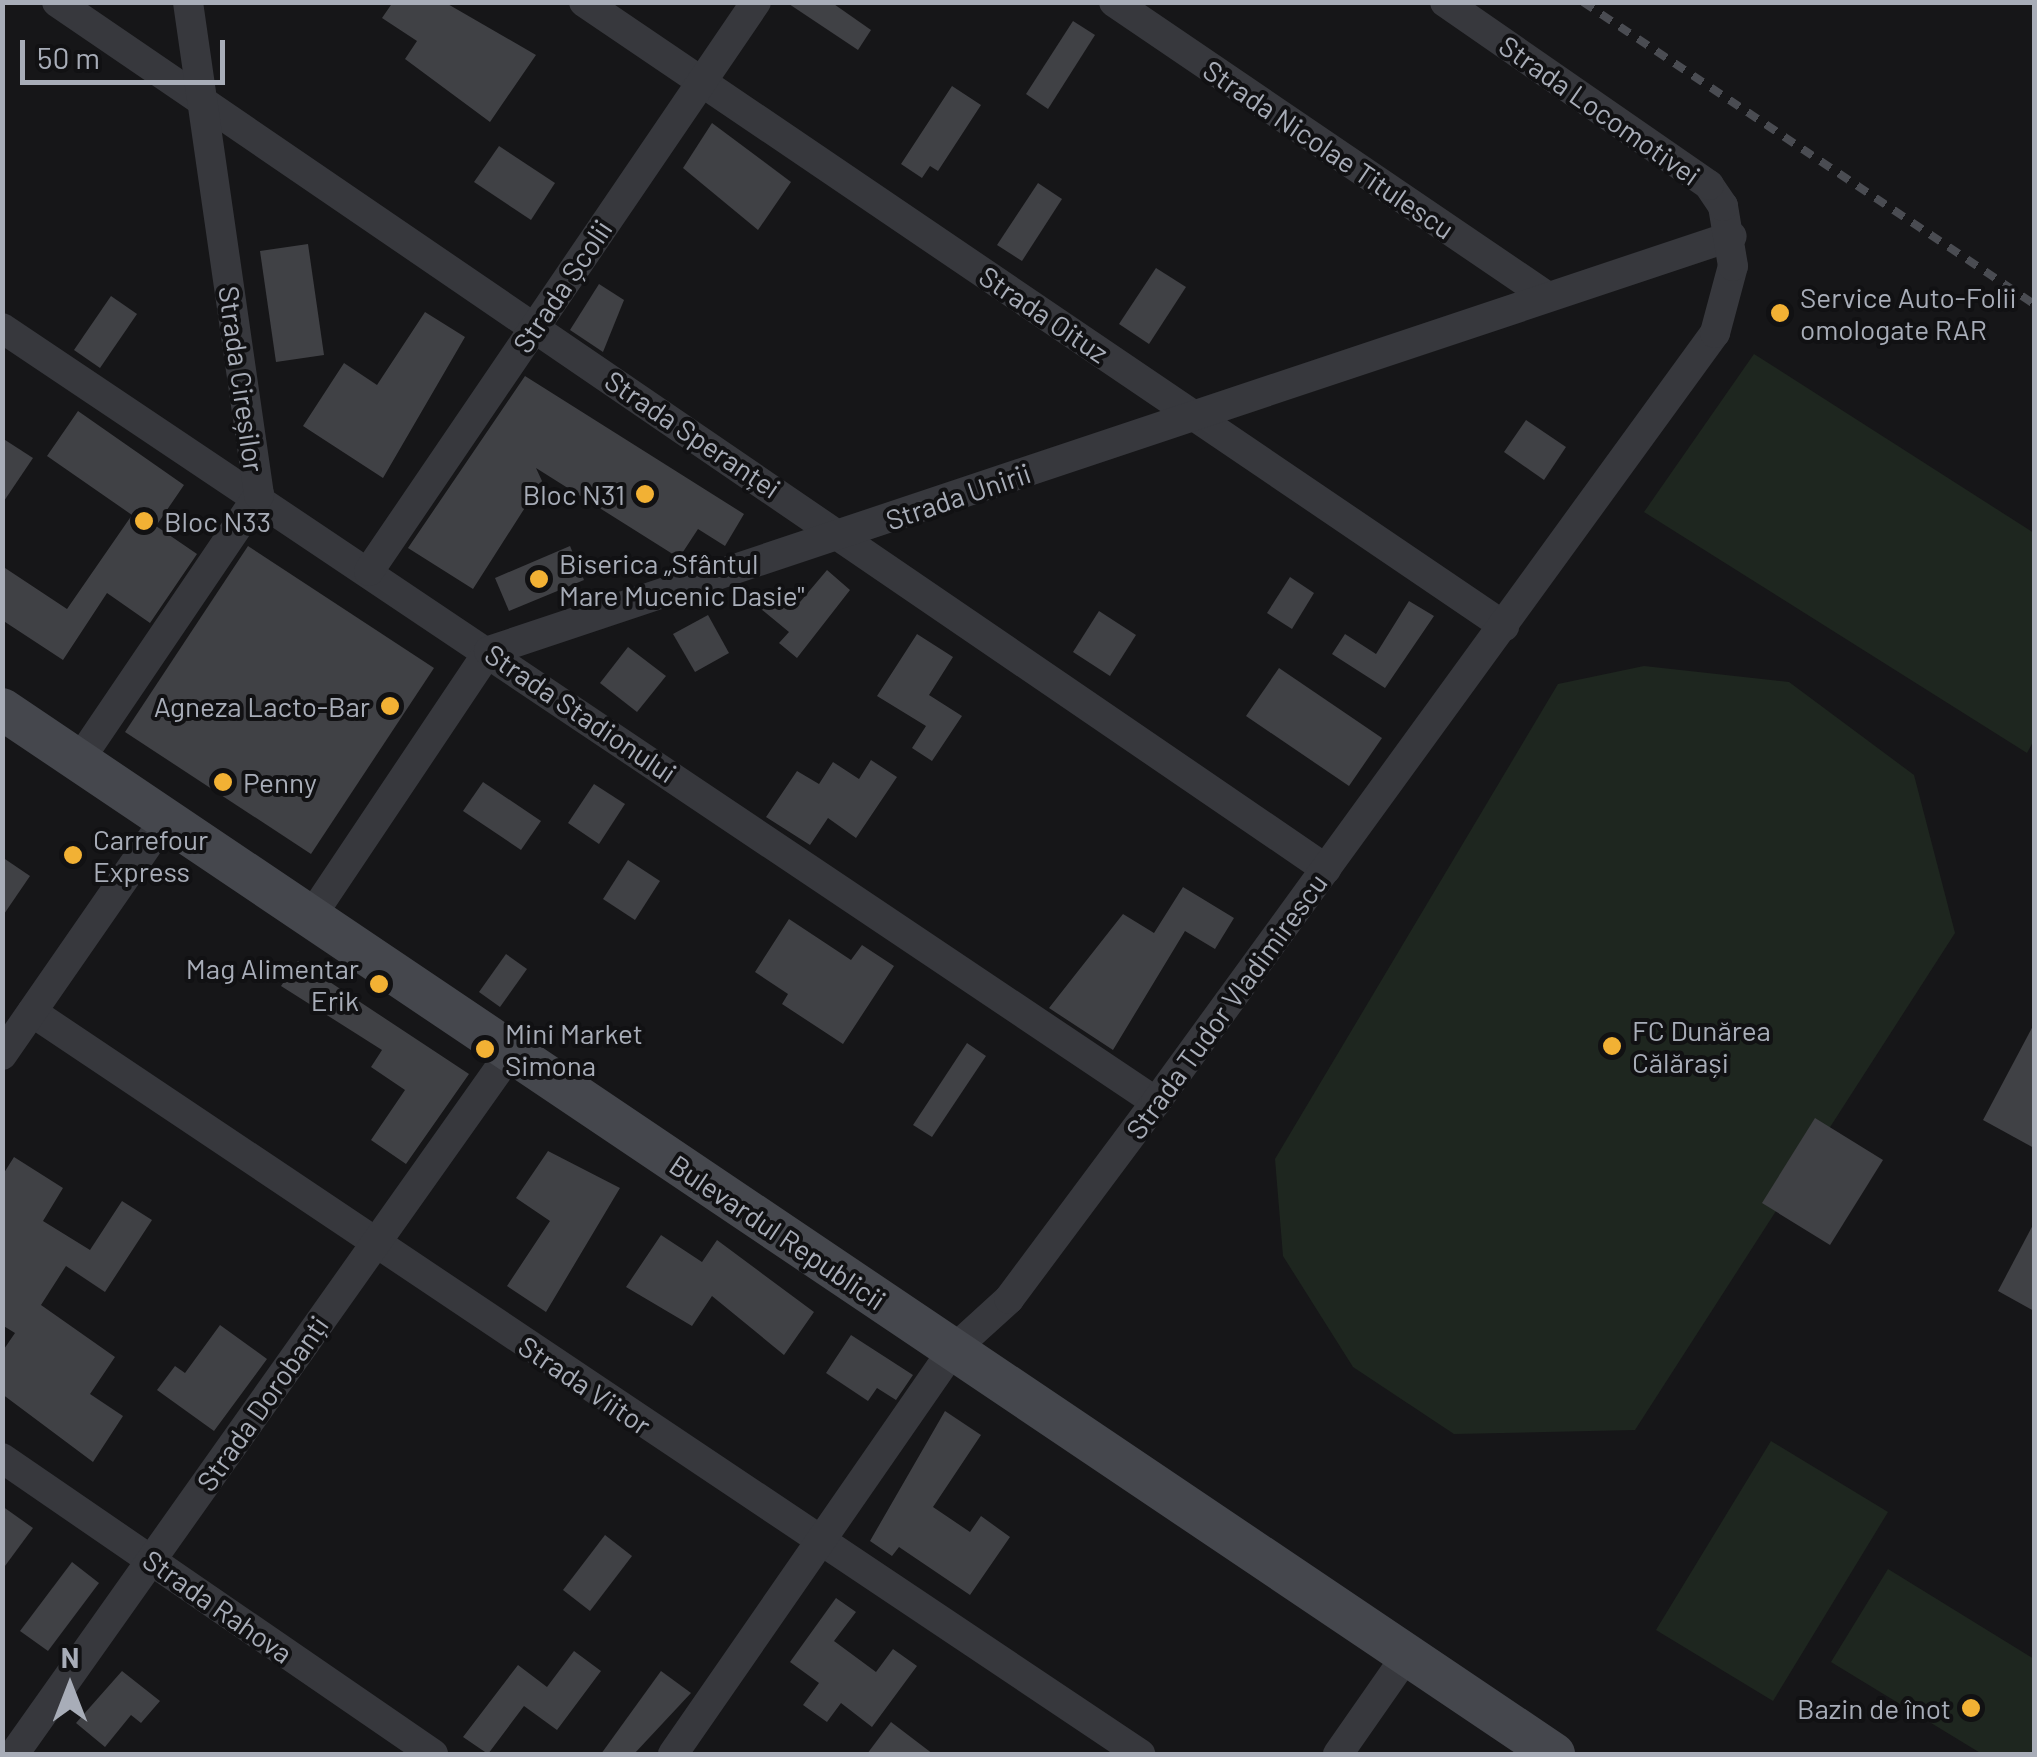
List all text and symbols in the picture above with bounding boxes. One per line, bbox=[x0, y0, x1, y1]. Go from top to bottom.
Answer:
scale bar bbox=[25, 20, 230, 82]
street label: Strada Locomotivei bbox=[1493, 28, 1707, 192]
text: 50 m bbox=[37, 39, 100, 75]
street label: Strada Nicolae Titulescu bbox=[1197, 53, 1461, 245]
street label: Strada Școlii bbox=[505, 213, 619, 359]
street label: Strada Oituz bbox=[973, 259, 1115, 369]
place label: Service Auto-Folii omologate RAR bbox=[1800, 280, 2017, 346]
street label: Strada Cireșilor bbox=[212, 284, 272, 474]
marker: Service Auto-Folii omologate RAR bbox=[1769, 302, 1791, 324]
street label: Strada Speranței bbox=[599, 363, 787, 505]
street label: Strada Unirii bbox=[881, 456, 1035, 536]
place label: Bloc N31 bbox=[523, 477, 625, 511]
marker: Bloc N31 bbox=[634, 483, 656, 505]
place label: Bloc N33 bbox=[164, 504, 271, 538]
marker: Bloc N33 bbox=[133, 510, 155, 532]
place label: Biserica „Sfântul Mare Mucenic Dasie" bbox=[559, 546, 805, 612]
marker: Biserica „Sfântul Mare Mucenic Dasie" bbox=[528, 568, 550, 590]
street label: Strada Stadionului bbox=[479, 637, 683, 789]
place label: Agneza Lacto-Bar bbox=[154, 689, 370, 723]
marker: Agneza Lacto-Bar bbox=[379, 695, 401, 717]
place label: Penny bbox=[243, 765, 317, 799]
marker: Penny bbox=[212, 771, 234, 793]
place label: Carrefour Express bbox=[93, 822, 208, 888]
marker: Carrefour Express bbox=[62, 844, 84, 866]
street label: Strada Tudor Vladimirescu bbox=[1118, 867, 1334, 1145]
place label: Mag Alimentar Erik bbox=[186, 951, 359, 1017]
marker: Mag Alimentar Erik bbox=[368, 973, 390, 995]
place label: FC Dunărea Călărași bbox=[1632, 1013, 1771, 1079]
place label: Mini Market Simona bbox=[505, 1016, 643, 1082]
marker: FC Dunărea Călărași bbox=[1601, 1035, 1623, 1057]
marker: Mini Market Simona bbox=[474, 1038, 496, 1060]
street label: Bulevardul Republicii bbox=[664, 1147, 892, 1317]
street label: Strada Dorobanți bbox=[189, 1309, 335, 1497]
street label: Strada Viitor bbox=[513, 1329, 657, 1441]
street label: Strada Rahova bbox=[137, 1542, 299, 1670]
north arrow bbox=[20, 1637, 120, 1737]
text: N bbox=[61, 1640, 79, 1674]
place label: Bazin de înot bbox=[1797, 1691, 1951, 1725]
marker: Bazin de înot bbox=[1960, 1697, 1982, 1719]

